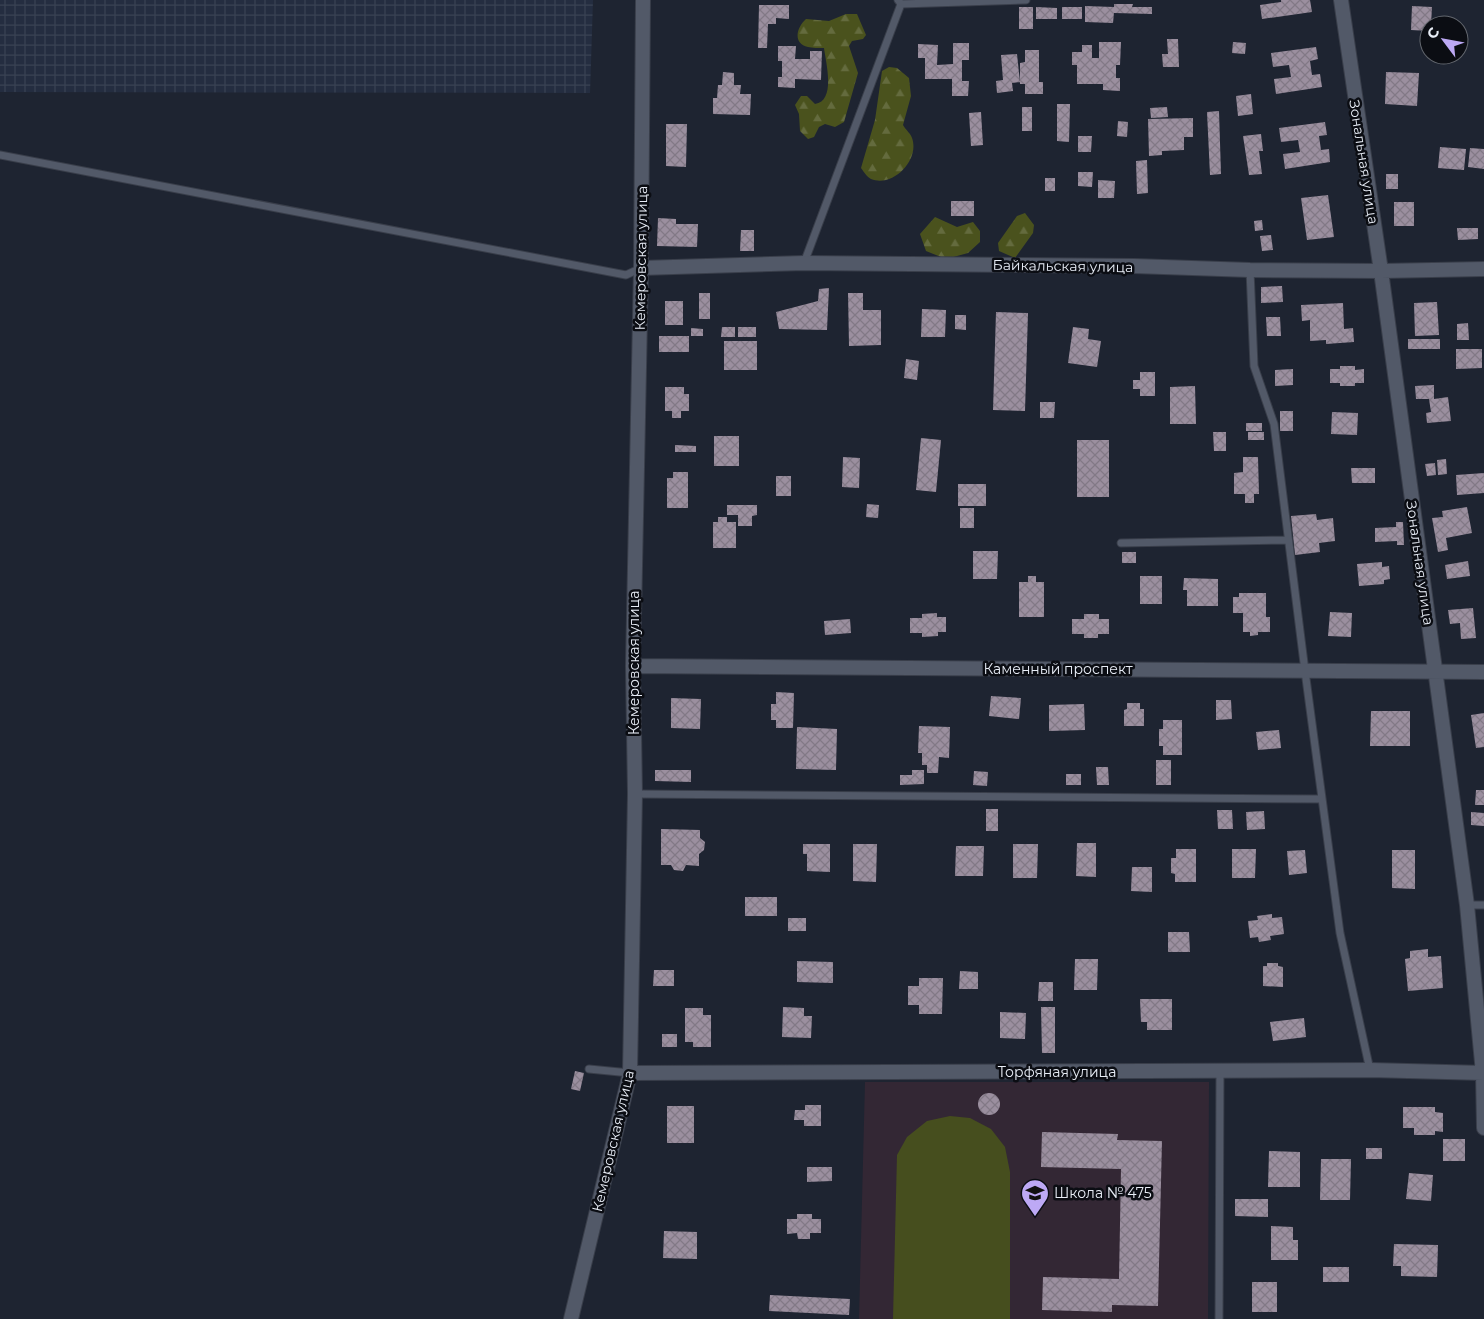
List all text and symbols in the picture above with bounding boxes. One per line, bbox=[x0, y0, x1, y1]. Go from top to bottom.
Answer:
north arrow bbox=[1419, 15, 1469, 65]
text: С bbox=[1423, 24, 1443, 42]
street label: Зональная улица bbox=[1345, 99, 1383, 225]
street label: Кемеровская улица bbox=[631, 186, 651, 330]
street label: Байкальская улица bbox=[992, 256, 1134, 276]
street label: Зональная улица bbox=[1402, 500, 1438, 626]
street label: Кемеровская улица bbox=[625, 591, 643, 735]
street label: Каменный проспект bbox=[983, 660, 1133, 678]
street label: Торфяная улица bbox=[998, 1063, 1116, 1081]
street label: Кемеровская улица bbox=[588, 1068, 638, 1214]
school or university icon: Школа № 475 bbox=[1020, 1178, 1050, 1217]
place label: Школа № 475 bbox=[1054, 1184, 1152, 1202]

